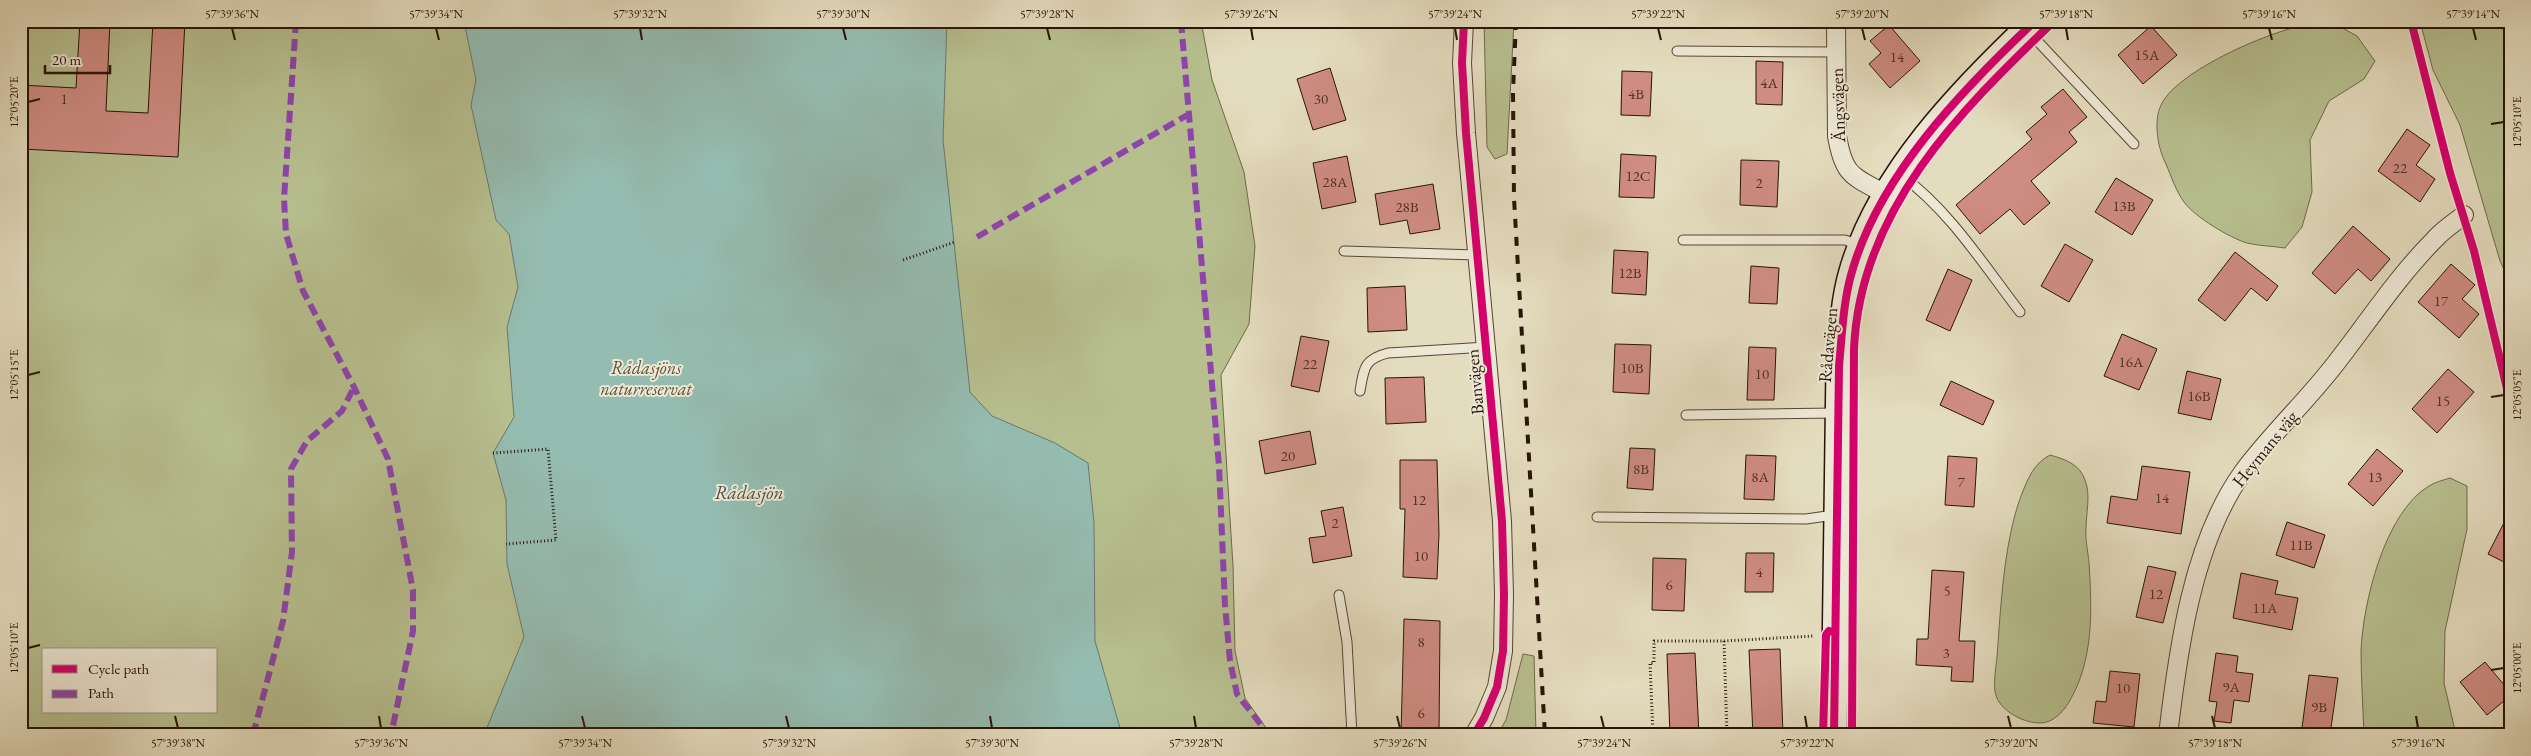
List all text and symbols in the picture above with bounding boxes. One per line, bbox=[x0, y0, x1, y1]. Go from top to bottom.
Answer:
text: 57°39'36"N bbox=[205, 6, 259, 22]
text: 57°39'34"N bbox=[409, 6, 463, 22]
text: 57°39'32"N bbox=[613, 6, 667, 22]
text: 57°39'30"N bbox=[816, 6, 870, 22]
text: 57°39'28"N bbox=[1020, 6, 1074, 22]
text: 57°39'26"N bbox=[1224, 6, 1278, 22]
text: 57°39'24"N bbox=[1428, 6, 1482, 22]
text: 57°39'22"N bbox=[1631, 6, 1685, 22]
text: 57°39'20"N bbox=[1835, 6, 1889, 22]
text: 57°39'18"N bbox=[2039, 6, 2093, 22]
text: 57°39'16"N bbox=[2242, 6, 2296, 22]
text: 57°39'14"N bbox=[2446, 6, 2500, 22]
scale bar bbox=[45, 42, 110, 74]
house number: 15A bbox=[2135, 45, 2160, 64]
house number: 14 bbox=[1890, 47, 1905, 66]
text: 20 m bbox=[52, 50, 81, 69]
street label: Ängsvägen bbox=[1825, 67, 1850, 144]
house number: 4A bbox=[1760, 73, 1778, 92]
text: 12°05'20"E bbox=[6, 76, 22, 128]
house number: 4B bbox=[1628, 84, 1644, 103]
house number: 1 bbox=[60, 89, 68, 108]
house number: 30 bbox=[1314, 89, 1328, 108]
text: 12°05'10"E bbox=[2509, 96, 2525, 148]
house number: 22 bbox=[2393, 158, 2408, 177]
house number: 12C bbox=[1625, 166, 1651, 185]
house number: 28A bbox=[1323, 172, 1348, 191]
house number: 2 bbox=[1755, 173, 1763, 192]
house number: 13B bbox=[2112, 196, 2136, 215]
house number: 28B bbox=[1395, 197, 1419, 216]
house number: 12B bbox=[1618, 263, 1642, 282]
house number: 17 bbox=[2434, 291, 2449, 310]
street label: Rådavägen bbox=[1813, 306, 1842, 383]
street label: Banvägen bbox=[1460, 348, 1489, 416]
text: 12°05'15"E bbox=[6, 349, 22, 401]
house number: 16A bbox=[2119, 352, 2144, 371]
house number: 22 bbox=[1303, 354, 1318, 373]
park label: Rådasjöns naturreservat bbox=[600, 356, 693, 400]
house number: 10B bbox=[1620, 358, 1644, 377]
house number: 10 bbox=[1755, 364, 1769, 383]
text: 12°05'05"E bbox=[2509, 369, 2525, 421]
house number: 16B bbox=[2187, 386, 2211, 405]
house number: 15 bbox=[2436, 391, 2450, 410]
street label: Heymans väg bbox=[2227, 405, 2303, 492]
house number: 20 bbox=[1281, 446, 1295, 465]
house number: 8B bbox=[1633, 459, 1649, 478]
house number: 8A bbox=[1751, 467, 1769, 486]
house number: 13 bbox=[2368, 467, 2382, 486]
house number: 7 bbox=[1957, 472, 1965, 491]
water label: Rådasjön bbox=[715, 480, 783, 505]
house number: 14 bbox=[2155, 488, 2170, 507]
house number: 12 bbox=[1412, 490, 1427, 509]
house number: 2 bbox=[1331, 513, 1339, 532]
house number: 11B bbox=[2289, 535, 2313, 554]
house number: 10 bbox=[1414, 546, 1428, 565]
house number: 4 bbox=[1755, 562, 1763, 581]
house number: 6 bbox=[1665, 575, 1673, 594]
house number: 5 bbox=[1943, 581, 1951, 600]
house number: 12 bbox=[2149, 584, 2164, 603]
house number: 11A bbox=[2253, 598, 2278, 617]
text: 12°05'10"E bbox=[6, 622, 22, 674]
house number: 8 bbox=[1417, 632, 1425, 651]
text: 12°05'00"E bbox=[2509, 642, 2525, 694]
house number: 3 bbox=[1942, 643, 1950, 662]
legend bbox=[42, 648, 218, 714]
text: Cycle path bbox=[88, 659, 150, 678]
house number: 9A bbox=[2222, 677, 2240, 696]
house number: 10 bbox=[2116, 678, 2130, 697]
text: Path bbox=[88, 683, 114, 702]
house number: 9B bbox=[2311, 697, 2327, 716]
house number: 6 bbox=[1417, 703, 1425, 722]
text: 57°39'38"N bbox=[151, 735, 205, 751]
text: 57°39'36"N bbox=[354, 735, 408, 751]
text: 57°39'34"N bbox=[558, 735, 612, 751]
text: 57°39'32"N bbox=[762, 735, 816, 751]
text: 57°39'30"N bbox=[965, 735, 1019, 751]
text: 57°39'28"N bbox=[1169, 735, 1223, 751]
text: 57°39'26"N bbox=[1373, 735, 1427, 751]
text: 57°39'24"N bbox=[1577, 735, 1631, 751]
text: 57°39'22"N bbox=[1780, 735, 1834, 751]
text: 57°39'20"N bbox=[1984, 735, 2038, 751]
text: 57°39'18"N bbox=[2188, 735, 2242, 751]
text: 57°39'16"N bbox=[2391, 735, 2445, 751]

